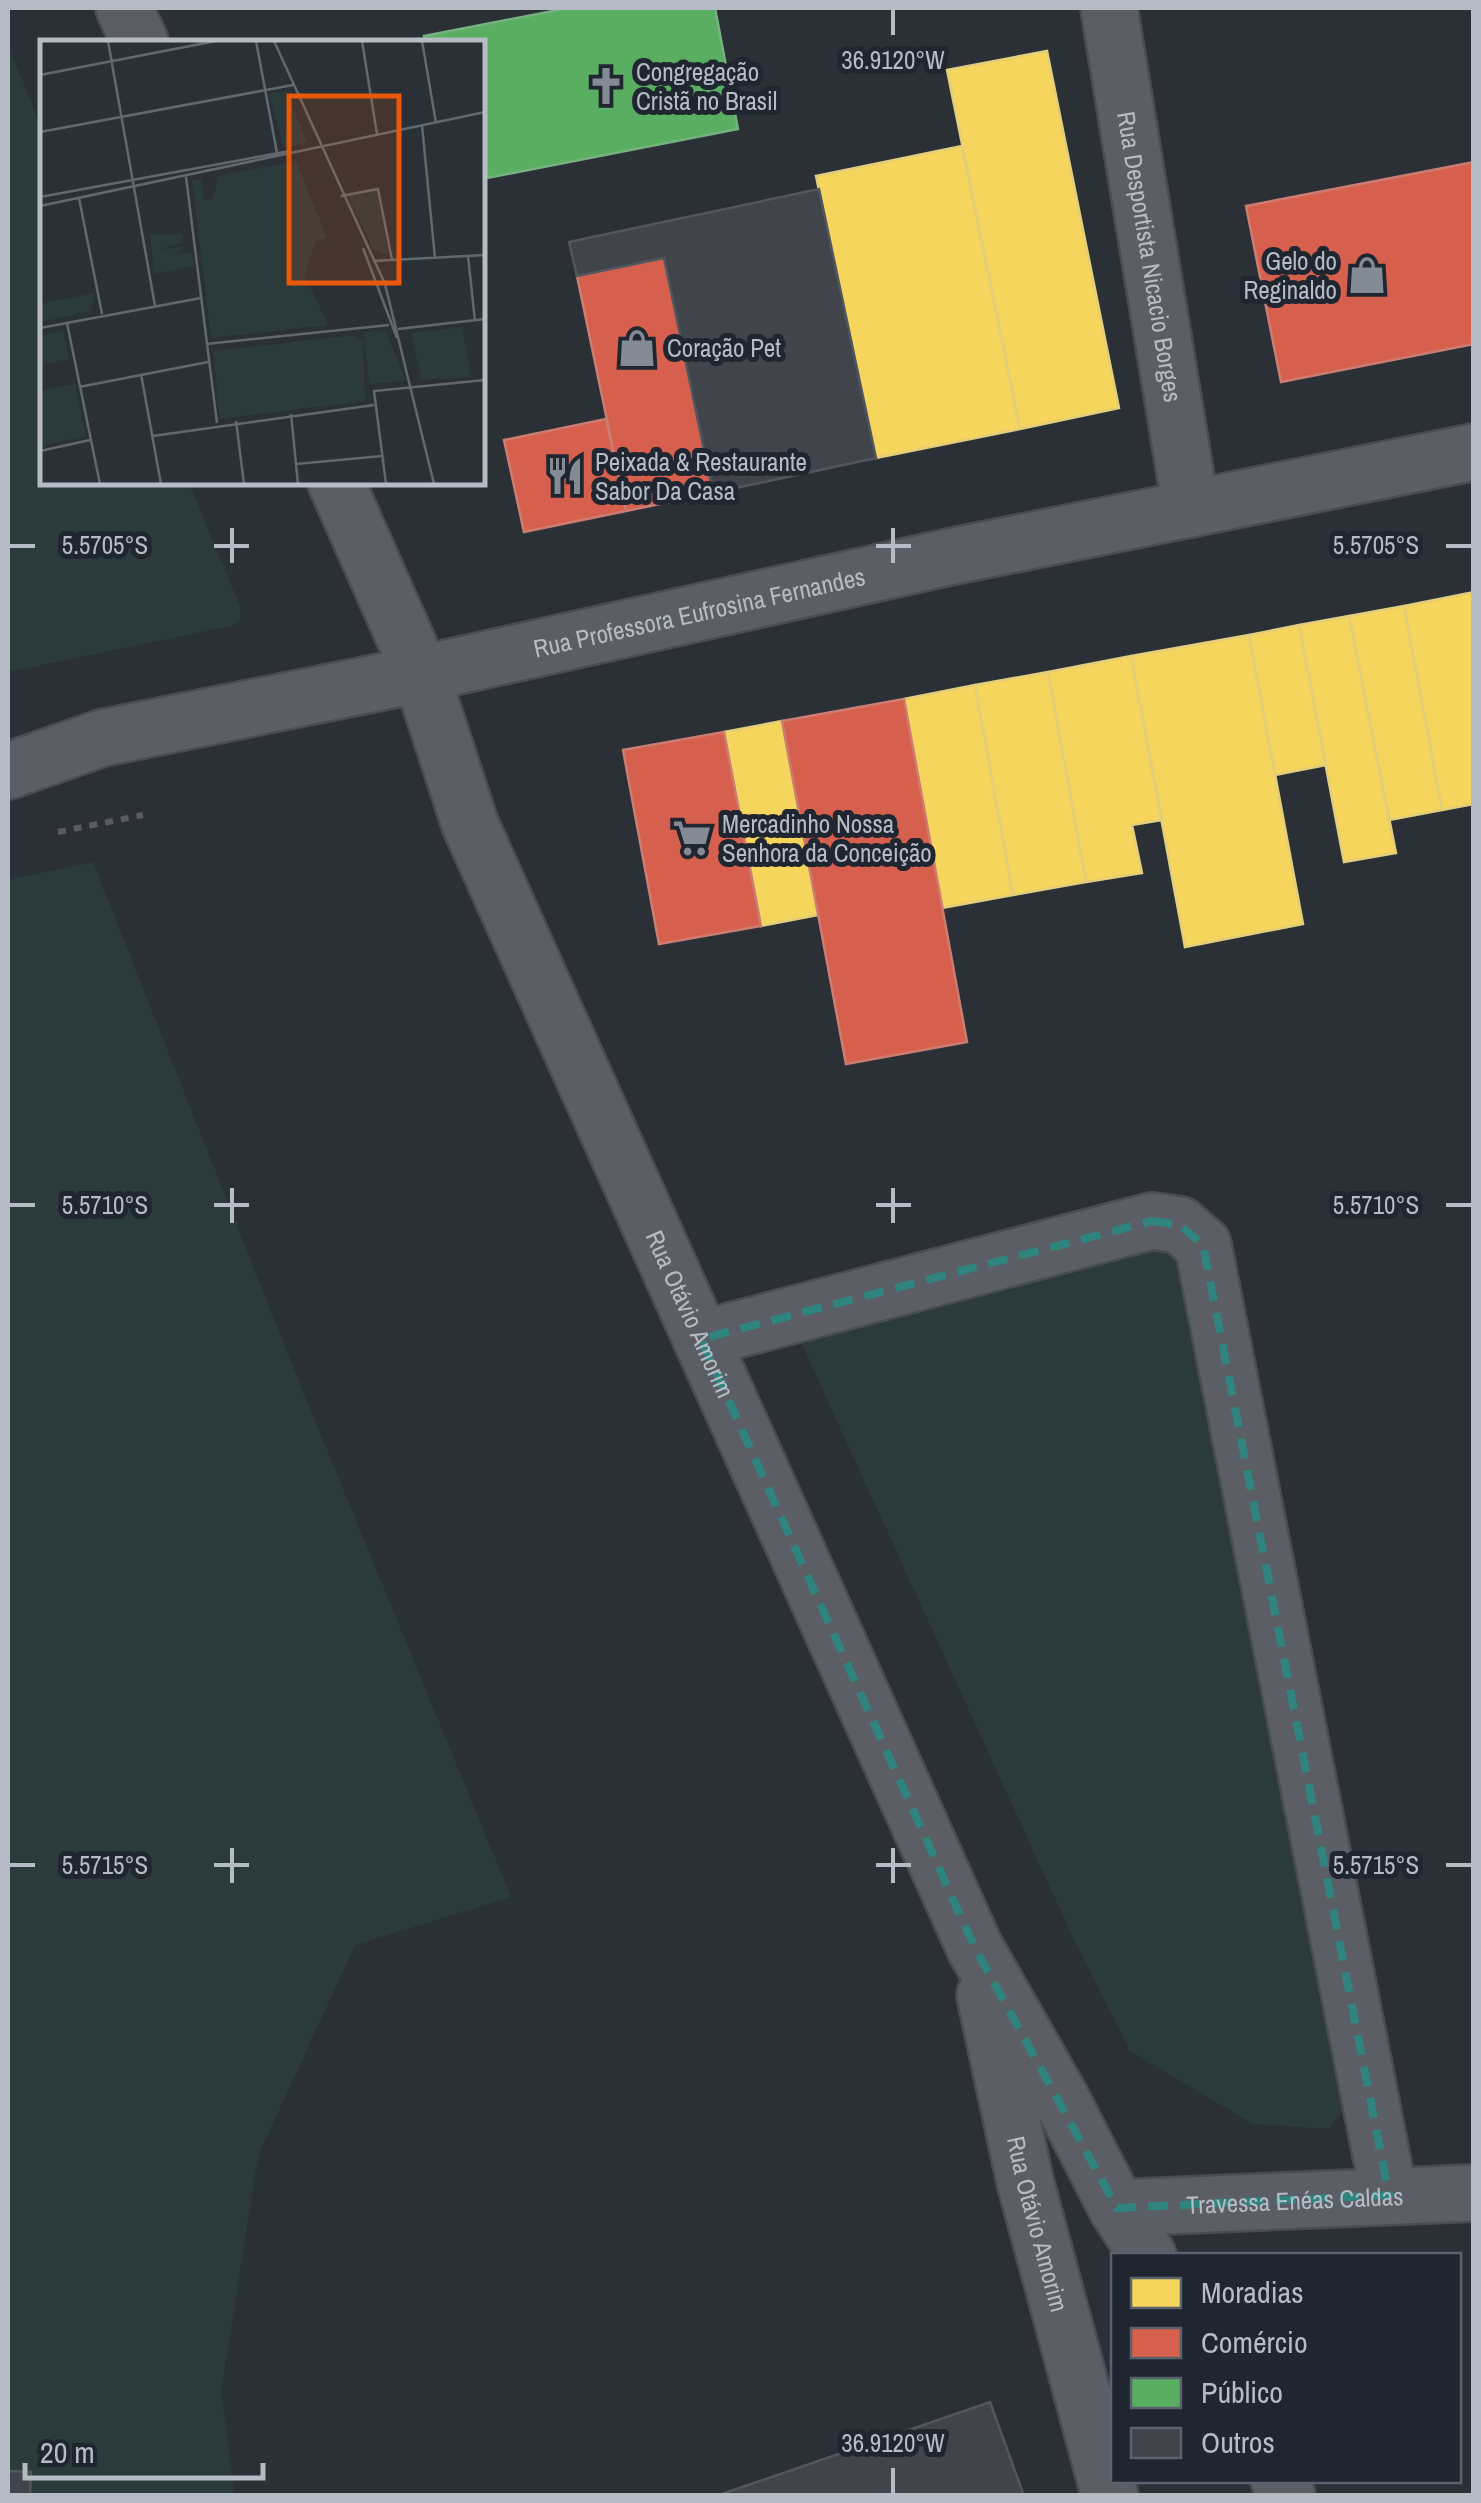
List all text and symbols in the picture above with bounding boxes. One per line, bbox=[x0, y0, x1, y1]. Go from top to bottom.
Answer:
inset map bbox=[40, 40, 485, 485]
text: 36.9120°W bbox=[841, 43, 945, 77]
place label: Congregação Cristã no Brasil bbox=[636, 55, 777, 118]
church icon: Congregação Cristã no Brasil bbox=[585, 65, 627, 107]
street label: Rua Desportista Nicacio Borges bbox=[1109, 109, 1190, 405]
place label: Gelo do Reginaldo bbox=[1244, 244, 1337, 307]
shop icon: Gelo do Reginaldo bbox=[1346, 254, 1388, 296]
shop icon: Coração Pet bbox=[616, 327, 658, 369]
place label: Coração Pet bbox=[667, 331, 781, 365]
place label: Peixada & Restaurante Sabor Da Casa bbox=[595, 445, 807, 508]
restaurant icon: Peixada & Restaurante Sabor Da Casa bbox=[544, 455, 586, 497]
text: 5.5705°S bbox=[62, 528, 148, 562]
text: 5.5705°S bbox=[1333, 528, 1419, 562]
street label: Rua Professora Eufrosina Fernandes bbox=[530, 559, 868, 666]
place label: Mercadinho Nossa Senhora da Conceição bbox=[722, 807, 932, 870]
supermarket icon: Mercadinho Nossa Senhora da Conceição bbox=[671, 817, 713, 859]
text: 5.5710°S bbox=[62, 1188, 148, 1222]
text: 5.5710°S bbox=[1333, 1188, 1419, 1222]
street label: Rua Otávio Amorim bbox=[638, 1225, 743, 1403]
text: 5.5715°S bbox=[62, 1848, 148, 1882]
text: 5.5715°S bbox=[1333, 1848, 1419, 1882]
street label: Rua Otávio Amorim bbox=[999, 2133, 1077, 2316]
street label: Travessa Enéas Caldas bbox=[1186, 2179, 1404, 2222]
legend bbox=[1111, 2253, 1461, 2483]
text: Moradias bbox=[1201, 2272, 1304, 2312]
text: Comércio bbox=[1201, 2322, 1308, 2362]
text: Público bbox=[1201, 2372, 1283, 2412]
scale bar bbox=[25, 2418, 262, 2480]
text: Outros bbox=[1201, 2422, 1275, 2462]
text: 36.9120°W bbox=[841, 2426, 945, 2460]
text: 20 m bbox=[40, 2432, 95, 2472]

